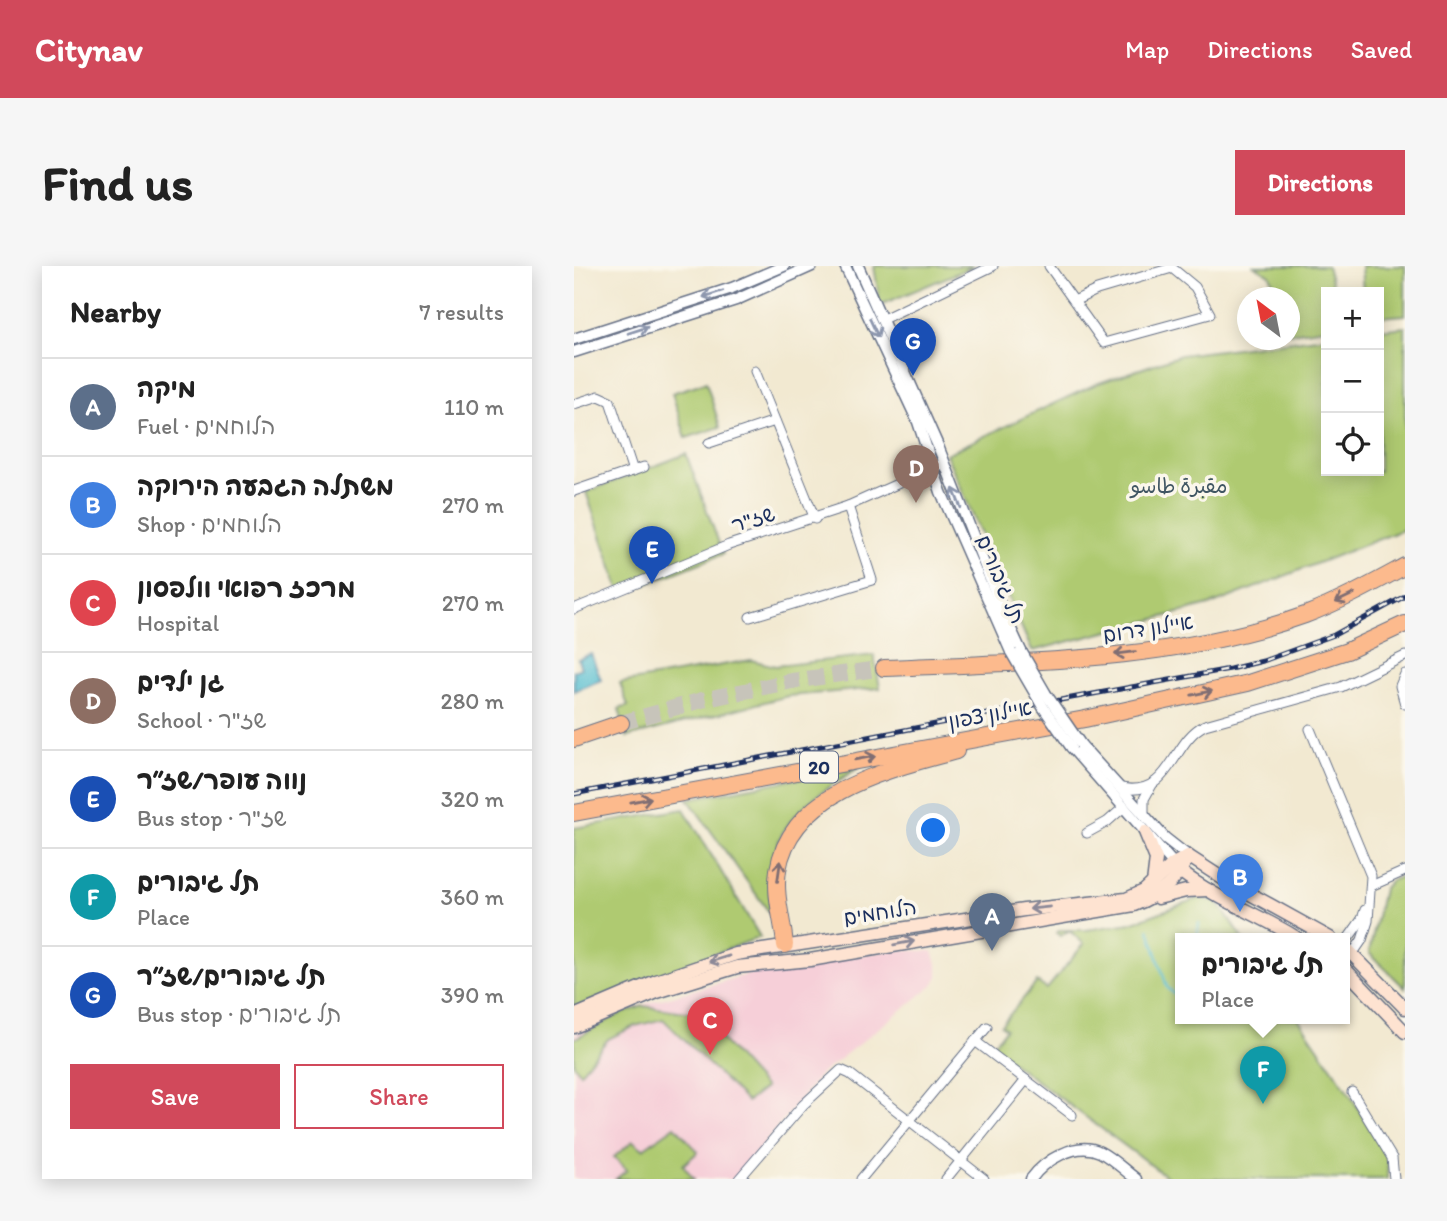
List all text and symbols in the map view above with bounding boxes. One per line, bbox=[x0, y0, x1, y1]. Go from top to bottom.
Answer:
text: Citynav bbox=[35, 30, 143, 69]
text: Map bbox=[1125, 35, 1169, 64]
text: Directions bbox=[1207, 35, 1313, 64]
text: Saved bbox=[1351, 35, 1412, 64]
button: Directions bbox=[1235, 150, 1405, 215]
text: Find us bbox=[42, 153, 193, 212]
north arrow bbox=[1237, 287, 1300, 350]
map controls bbox=[1321, 287, 1384, 476]
button: + bbox=[1321, 287, 1384, 350]
one-way arrow bbox=[702, 289, 724, 302]
text: Nearby bbox=[70, 293, 161, 330]
text: 7 results bbox=[419, 298, 504, 326]
one-way arrow bbox=[868, 317, 881, 338]
pin: G bbox=[890, 318, 936, 376]
one-way arrow bbox=[627, 323, 649, 335]
button: − bbox=[1321, 350, 1384, 413]
text: מיקה bbox=[137, 372, 196, 404]
text: A bbox=[86, 393, 100, 421]
text: 110 m bbox=[444, 393, 504, 421]
text: Fuel · הלוחמים bbox=[137, 412, 276, 440]
button: locate bbox=[1321, 413, 1384, 476]
pin: D bbox=[893, 445, 939, 503]
text: משתלה הגבעה הירוקה bbox=[137, 470, 394, 502]
park label: مقبرة طاسو bbox=[1129, 473, 1227, 499]
one-way arrow bbox=[950, 487, 963, 509]
text: B bbox=[86, 491, 100, 519]
text: 270 m bbox=[442, 491, 504, 519]
street label: שז"ר bbox=[728, 501, 778, 537]
text: Shop · הלוחמים bbox=[137, 510, 282, 538]
pin: E bbox=[629, 526, 675, 584]
street label: תל גיבורים bbox=[971, 531, 1031, 627]
text: מרכז רפואי וולפסון bbox=[137, 572, 356, 604]
text: C bbox=[86, 589, 100, 617]
text: 270 m bbox=[442, 589, 504, 617]
one-way arrow bbox=[1335, 591, 1356, 605]
text: Hospital bbox=[137, 609, 219, 637]
street label: איילון דרום bbox=[1101, 609, 1195, 648]
one-way arrow bbox=[1114, 647, 1137, 660]
text: גן ילדים bbox=[137, 666, 224, 698]
one-way arrow bbox=[1190, 686, 1213, 699]
text: D bbox=[85, 687, 101, 715]
text: 280 m bbox=[441, 687, 504, 715]
street label: איילון צפון bbox=[946, 694, 1034, 735]
text: School · שז"ר bbox=[137, 706, 267, 734]
one-way arrow bbox=[853, 751, 876, 765]
road number: 20 bbox=[800, 752, 838, 782]
text: נווה עופר/שז״ר bbox=[137, 764, 307, 796]
text: E bbox=[87, 785, 99, 813]
text: 320 m bbox=[441, 785, 504, 813]
one-way arrow bbox=[629, 793, 652, 807]
text: Bus stop · שז"ר bbox=[137, 804, 287, 832]
your location bbox=[916, 813, 950, 847]
pin: B bbox=[1217, 854, 1263, 912]
one-way arrow bbox=[773, 860, 786, 883]
text: תל גיבורים bbox=[137, 866, 260, 898]
text: F bbox=[87, 883, 99, 911]
text: 360 m bbox=[441, 883, 504, 911]
pin: A bbox=[969, 893, 1015, 951]
street label: הלוחמים bbox=[842, 894, 918, 930]
one-way arrow bbox=[1029, 901, 1052, 914]
text: Place bbox=[137, 903, 190, 931]
popup bbox=[1175, 933, 1350, 1024]
one-way arrow bbox=[892, 936, 915, 949]
text: תל גיבורים bbox=[1201, 948, 1324, 980]
one-way arrow bbox=[708, 953, 730, 966]
text: תל גיבורים/שז״ר bbox=[137, 960, 326, 992]
text: G bbox=[85, 981, 101, 1009]
text: 390 m bbox=[441, 981, 504, 1009]
text: Place bbox=[1201, 985, 1254, 1013]
pin: C bbox=[687, 997, 733, 1055]
text: Bus stop · תל גיבורים bbox=[137, 1000, 341, 1028]
pin: F bbox=[1240, 1046, 1286, 1104]
button: Save bbox=[70, 1064, 280, 1129]
button: Share bbox=[294, 1064, 504, 1129]

